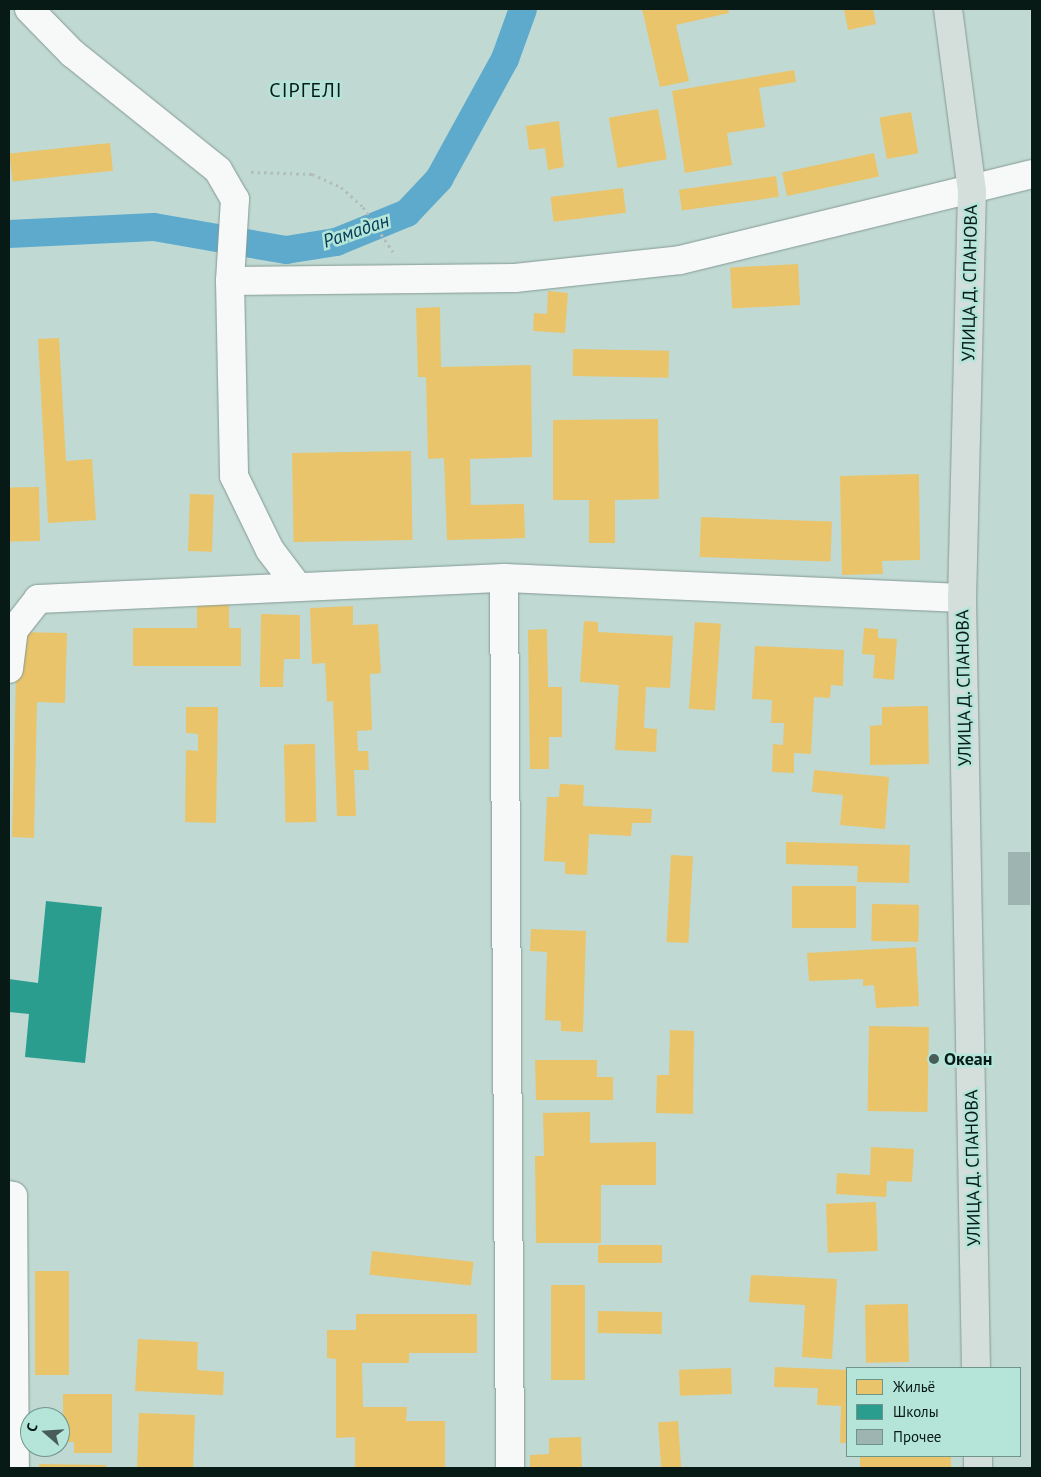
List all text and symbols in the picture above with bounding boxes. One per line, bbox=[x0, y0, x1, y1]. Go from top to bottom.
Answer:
district label: СІРГЕЛІ bbox=[268, 78, 344, 102]
street label: УЛИЦА Д. СПАНОВА bbox=[958, 203, 982, 363]
water label: Рамадан bbox=[320, 209, 392, 253]
street label: УЛИЦА Д. СПАНОВА bbox=[952, 608, 976, 768]
place label: Океан bbox=[944, 1048, 992, 1070]
marker: Океан bbox=[928, 1053, 940, 1065]
street label: УЛИЦА Д. СПАНОВА bbox=[961, 1088, 985, 1248]
legend bbox=[846, 1367, 1021, 1457]
text: Жильё bbox=[893, 1377, 935, 1396]
text: Школы bbox=[893, 1402, 939, 1421]
north arrow bbox=[20, 1407, 70, 1457]
text: С bbox=[22, 1421, 42, 1434]
text: Прочее bbox=[893, 1427, 941, 1446]

